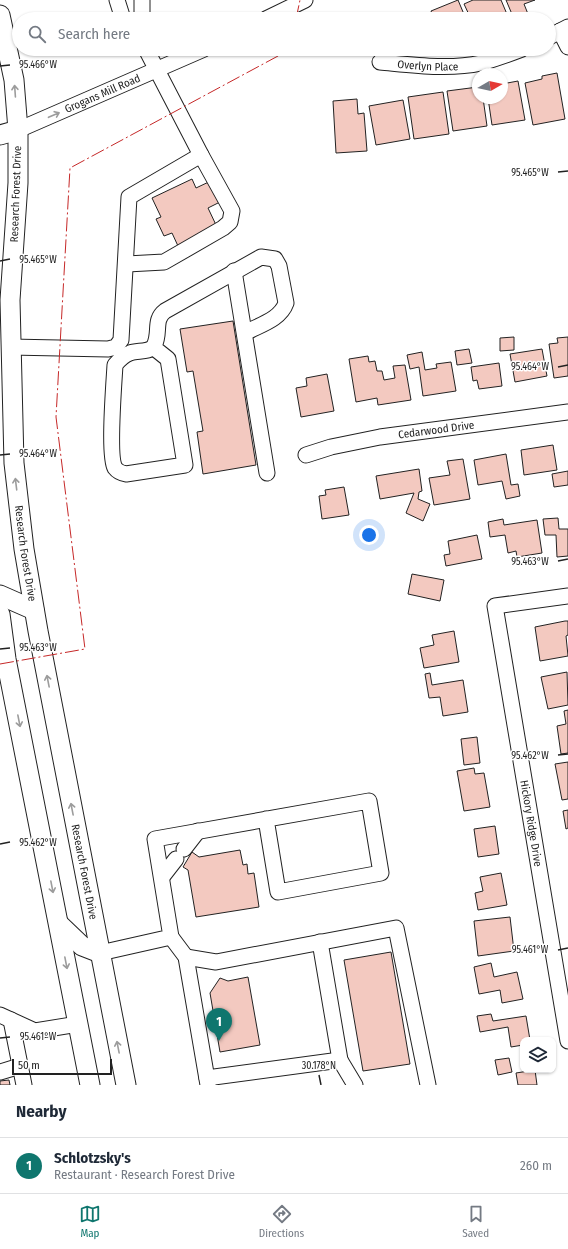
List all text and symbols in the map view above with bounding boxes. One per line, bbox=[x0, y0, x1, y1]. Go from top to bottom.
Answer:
search box bbox=[12, 12, 556, 56]
icon: search bbox=[26, 23, 48, 45]
text: Search here bbox=[58, 25, 130, 43]
street label: Overlyn Place bbox=[397, 57, 459, 73]
text: 95.466°W bbox=[19, 59, 58, 71]
north arrow bbox=[472, 68, 508, 104]
street label: Grogans Mill Road bbox=[63, 71, 142, 115]
one-way arrow bbox=[12, 85, 19, 98]
one-way arrow bbox=[47, 110, 59, 118]
street label: Research Forest Drive bbox=[8, 145, 24, 243]
text: 95.465°W bbox=[511, 167, 549, 179]
text: 95.465°W bbox=[19, 254, 57, 266]
text: 95.464°W bbox=[511, 361, 550, 373]
street label: Cedarwood Drive bbox=[397, 418, 475, 441]
text: 95.464°W bbox=[19, 448, 58, 460]
one-way arrow bbox=[12, 478, 20, 491]
street label: Research Forest Drive bbox=[12, 505, 39, 602]
your location bbox=[359, 525, 379, 545]
text: 95.463°W bbox=[511, 556, 549, 568]
text: 95.463°W bbox=[19, 642, 57, 654]
one-way arrow bbox=[43, 675, 51, 688]
one-way arrow bbox=[15, 714, 23, 727]
text: 95.462°W bbox=[511, 750, 549, 762]
street label: Hickory Ridge Drive bbox=[518, 779, 545, 867]
one-way arrow bbox=[68, 803, 76, 816]
street label: Research Forest Drive bbox=[69, 823, 100, 921]
text: 95.462°W bbox=[19, 837, 57, 849]
one-way arrow bbox=[48, 880, 56, 893]
text: 95.461°W bbox=[512, 944, 549, 956]
one-way arrow bbox=[63, 956, 71, 969]
pin: 1 bbox=[206, 1008, 232, 1041]
text: 95.461°W bbox=[20, 1031, 57, 1043]
map controls bbox=[520, 1037, 556, 1073]
button: layers bbox=[520, 1037, 556, 1073]
one-way arrow bbox=[114, 1041, 122, 1054]
scale bar bbox=[12, 1057, 112, 1076]
text: 50 m bbox=[18, 1059, 40, 1072]
text: 30.178°N bbox=[302, 1060, 336, 1072]
text: Nearby bbox=[16, 1101, 67, 1122]
text: Schlotzsky's bbox=[54, 1149, 131, 1167]
text: 1 bbox=[26, 1158, 32, 1173]
text: 260 m bbox=[520, 1158, 552, 1173]
text: Restaurant · Research Forest Drive bbox=[54, 1167, 235, 1182]
tab: Map bbox=[79, 1203, 101, 1240]
tab: Directions bbox=[259, 1203, 304, 1240]
tab: Saved bbox=[462, 1203, 489, 1240]

